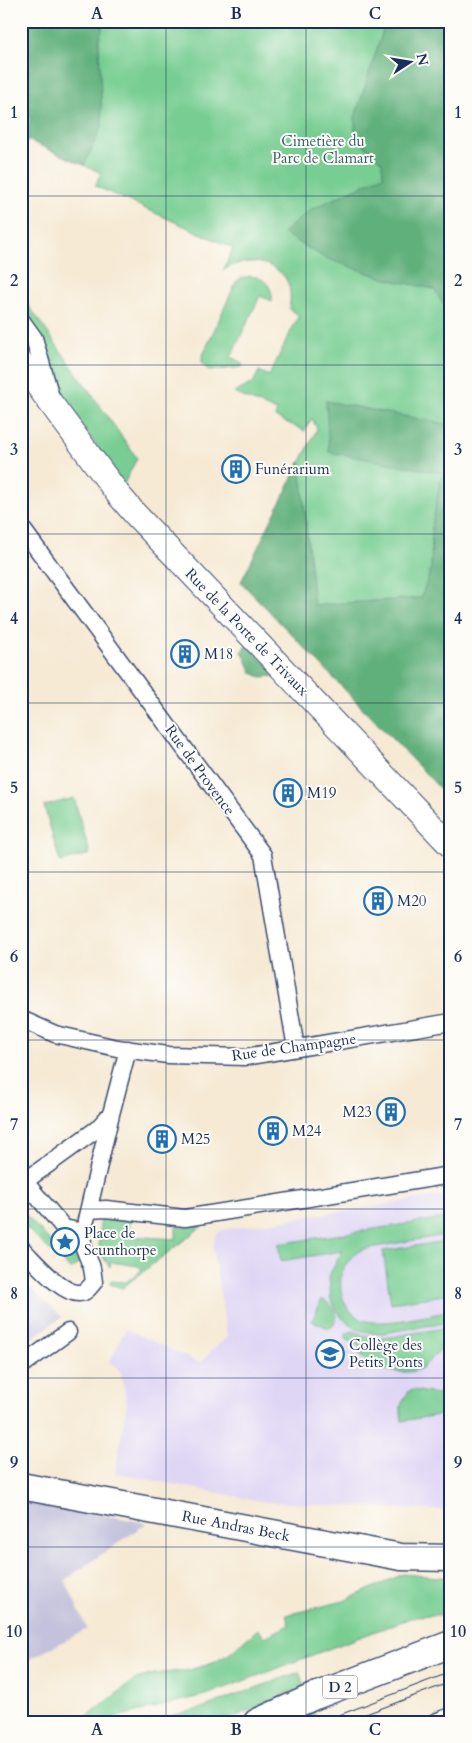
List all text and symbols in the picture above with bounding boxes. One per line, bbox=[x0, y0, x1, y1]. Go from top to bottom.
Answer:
text: A bbox=[91, 3, 103, 25]
text: B bbox=[230, 3, 242, 25]
text: C bbox=[369, 3, 381, 25]
north arrow bbox=[384, 38, 434, 88]
text: N bbox=[412, 51, 433, 67]
text: 1 bbox=[10, 102, 18, 124]
text: 1 bbox=[454, 102, 462, 124]
park label: Cimetière du Parc de Clamart bbox=[272, 131, 374, 168]
text: 2 bbox=[10, 270, 18, 292]
text: 2 bbox=[454, 270, 462, 292]
text: 3 bbox=[10, 439, 18, 461]
text: 3 bbox=[454, 439, 462, 461]
building icon: Funérarium bbox=[221, 454, 251, 484]
place label: Funérarium bbox=[255, 459, 330, 479]
street label: Rue de la Porte de Trivaux bbox=[181, 564, 314, 700]
text: 4 bbox=[10, 608, 18, 630]
text: 4 bbox=[454, 608, 462, 630]
building icon: M18 bbox=[170, 639, 200, 669]
place label: M18 bbox=[204, 644, 234, 664]
street label: Rue de Provence bbox=[160, 721, 240, 819]
text: 5 bbox=[10, 777, 18, 799]
text: 5 bbox=[454, 777, 462, 799]
building icon: M19 bbox=[273, 778, 303, 808]
place label: M19 bbox=[307, 783, 337, 803]
building icon: M20 bbox=[363, 886, 393, 916]
place label: M20 bbox=[397, 891, 427, 911]
text: 6 bbox=[10, 946, 18, 968]
text: 6 bbox=[454, 946, 462, 968]
street label: Rue de Champagne bbox=[231, 1028, 358, 1066]
building icon: M23 bbox=[376, 1097, 406, 1127]
place label: M23 bbox=[343, 1102, 372, 1122]
text: 7 bbox=[10, 1114, 18, 1136]
text: 7 bbox=[454, 1114, 462, 1136]
building icon: M24 bbox=[258, 1116, 288, 1146]
place label: M24 bbox=[292, 1121, 322, 1141]
building icon: M25 bbox=[147, 1124, 177, 1154]
place label: M25 bbox=[181, 1129, 211, 1149]
place label: Place de Scunthorpe bbox=[84, 1223, 157, 1260]
place icon: Place de Scunthorpe bbox=[50, 1227, 80, 1257]
text: 8 bbox=[10, 1283, 18, 1305]
text: 8 bbox=[454, 1283, 462, 1305]
place label: Collège des Petits Ponts bbox=[349, 1335, 423, 1372]
school or university icon: Collège des Petits Ponts bbox=[315, 1339, 345, 1369]
text: 9 bbox=[10, 1452, 18, 1474]
text: 9 bbox=[454, 1452, 462, 1474]
street label: Rue Andras Beck bbox=[180, 1506, 292, 1546]
text: 10 bbox=[6, 1621, 22, 1643]
text: 10 bbox=[450, 1621, 466, 1643]
road number: D 2 bbox=[322, 1675, 358, 1698]
text: A bbox=[91, 1719, 103, 1741]
text: B bbox=[230, 1719, 242, 1741]
text: C bbox=[369, 1719, 381, 1741]

